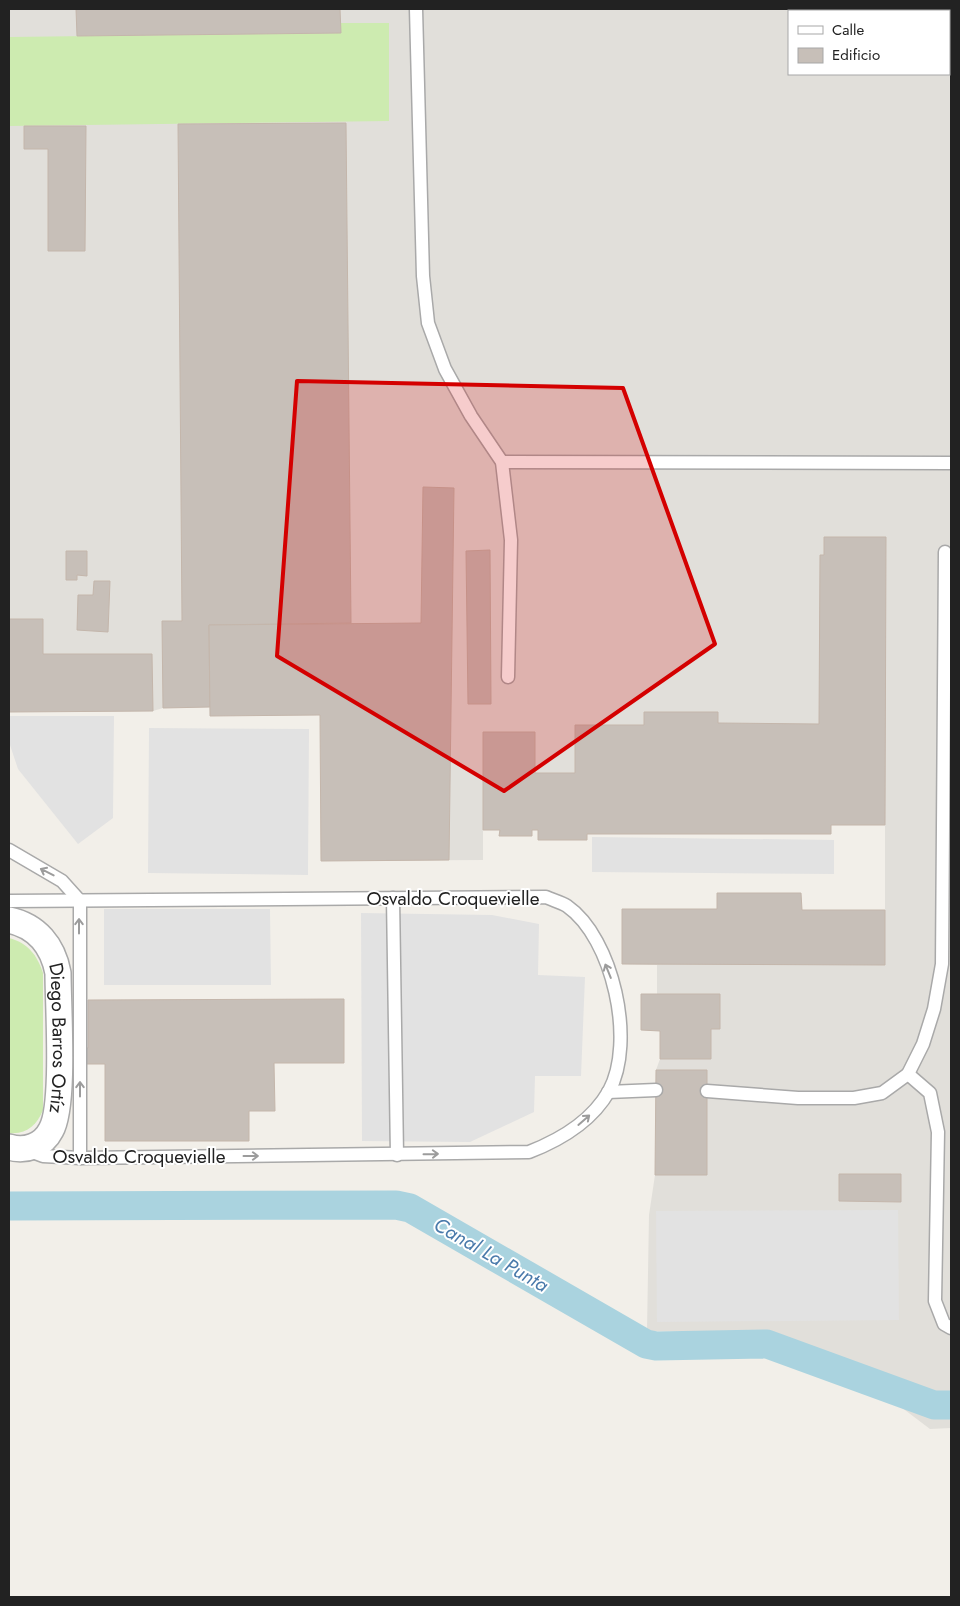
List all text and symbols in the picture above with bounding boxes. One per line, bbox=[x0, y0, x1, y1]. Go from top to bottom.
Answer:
legend bbox=[788, 10, 950, 75]
text: Calle bbox=[832, 19, 864, 41]
text: Edificio bbox=[832, 44, 880, 66]
one-way arrow bbox=[40, 867, 55, 876]
street label: Osvaldo Croquevielle bbox=[367, 885, 540, 912]
one-way arrow bbox=[75, 919, 84, 935]
street label: Diego Barros Ortíz bbox=[43, 960, 73, 1115]
one-way arrow bbox=[603, 964, 612, 979]
one-way arrow bbox=[75, 1081, 85, 1098]
one-way arrow bbox=[577, 1114, 590, 1126]
street label: Osvaldo Croquevielle bbox=[53, 1143, 226, 1170]
one-way arrow bbox=[422, 1150, 438, 1159]
one-way arrow bbox=[242, 1151, 258, 1161]
water label: Canal La Punta bbox=[428, 1210, 554, 1300]

